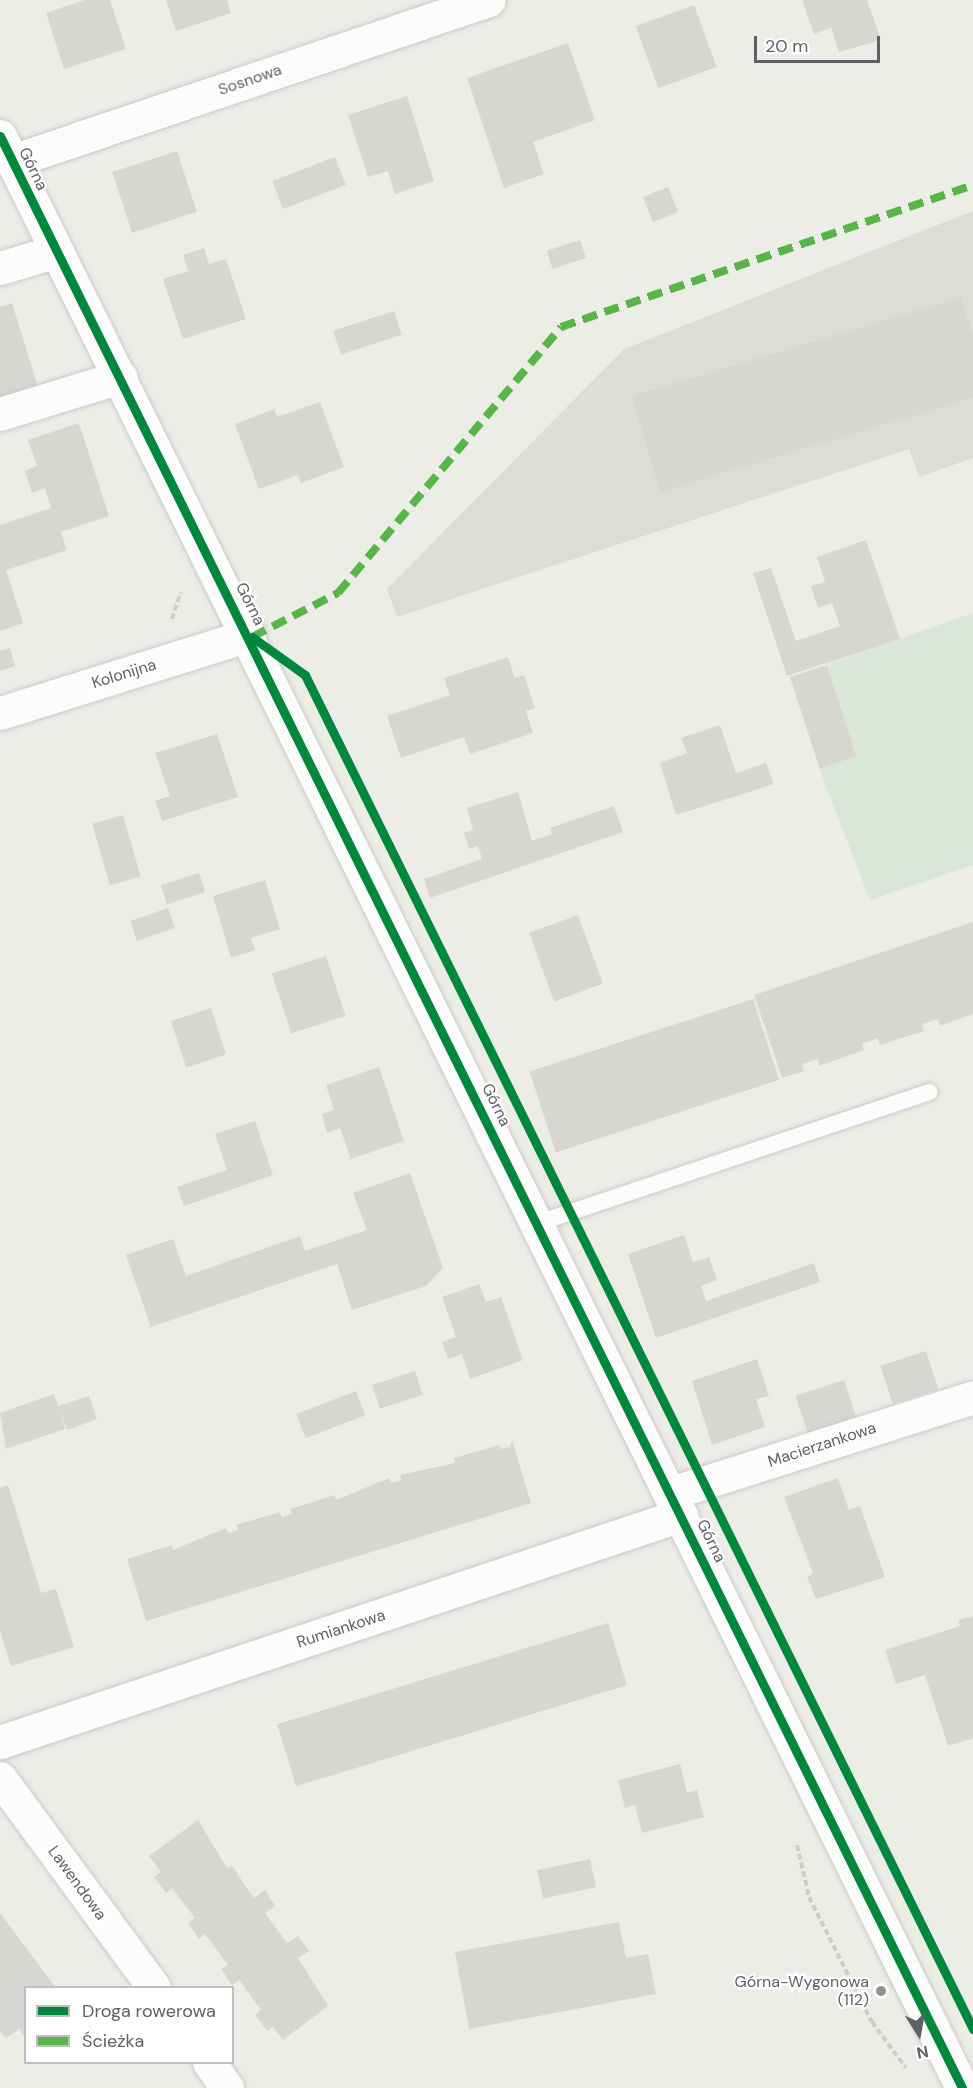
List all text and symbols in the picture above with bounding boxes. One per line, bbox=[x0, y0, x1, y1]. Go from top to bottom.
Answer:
scale bar bbox=[757, 24, 883, 62]
text: 20 m bbox=[765, 34, 808, 58]
street label: Sosnowa bbox=[216, 60, 284, 100]
street label: Górna bbox=[14, 144, 52, 194]
street label: Górna bbox=[231, 579, 269, 629]
street label: Kolonijna bbox=[90, 655, 158, 693]
street label: Górna bbox=[477, 1080, 515, 1130]
street label: Macierzankowa bbox=[765, 1418, 879, 1472]
street label: Górna bbox=[692, 1516, 730, 1566]
street label: Rumiankowa bbox=[294, 1606, 388, 1652]
street label: Lawendowa bbox=[44, 1842, 110, 1924]
place label: Górna-Wygonowa (112) bbox=[735, 1972, 869, 2010]
marker: Górna-Wygonowa (112) bbox=[874, 1984, 888, 1998]
legend bbox=[24, 1986, 234, 2064]
text: Droga rowerowa bbox=[82, 1999, 216, 2023]
north arrow bbox=[889, 2004, 949, 2064]
text: Ścieżka bbox=[82, 2029, 144, 2053]
text: N bbox=[915, 2041, 930, 2064]

